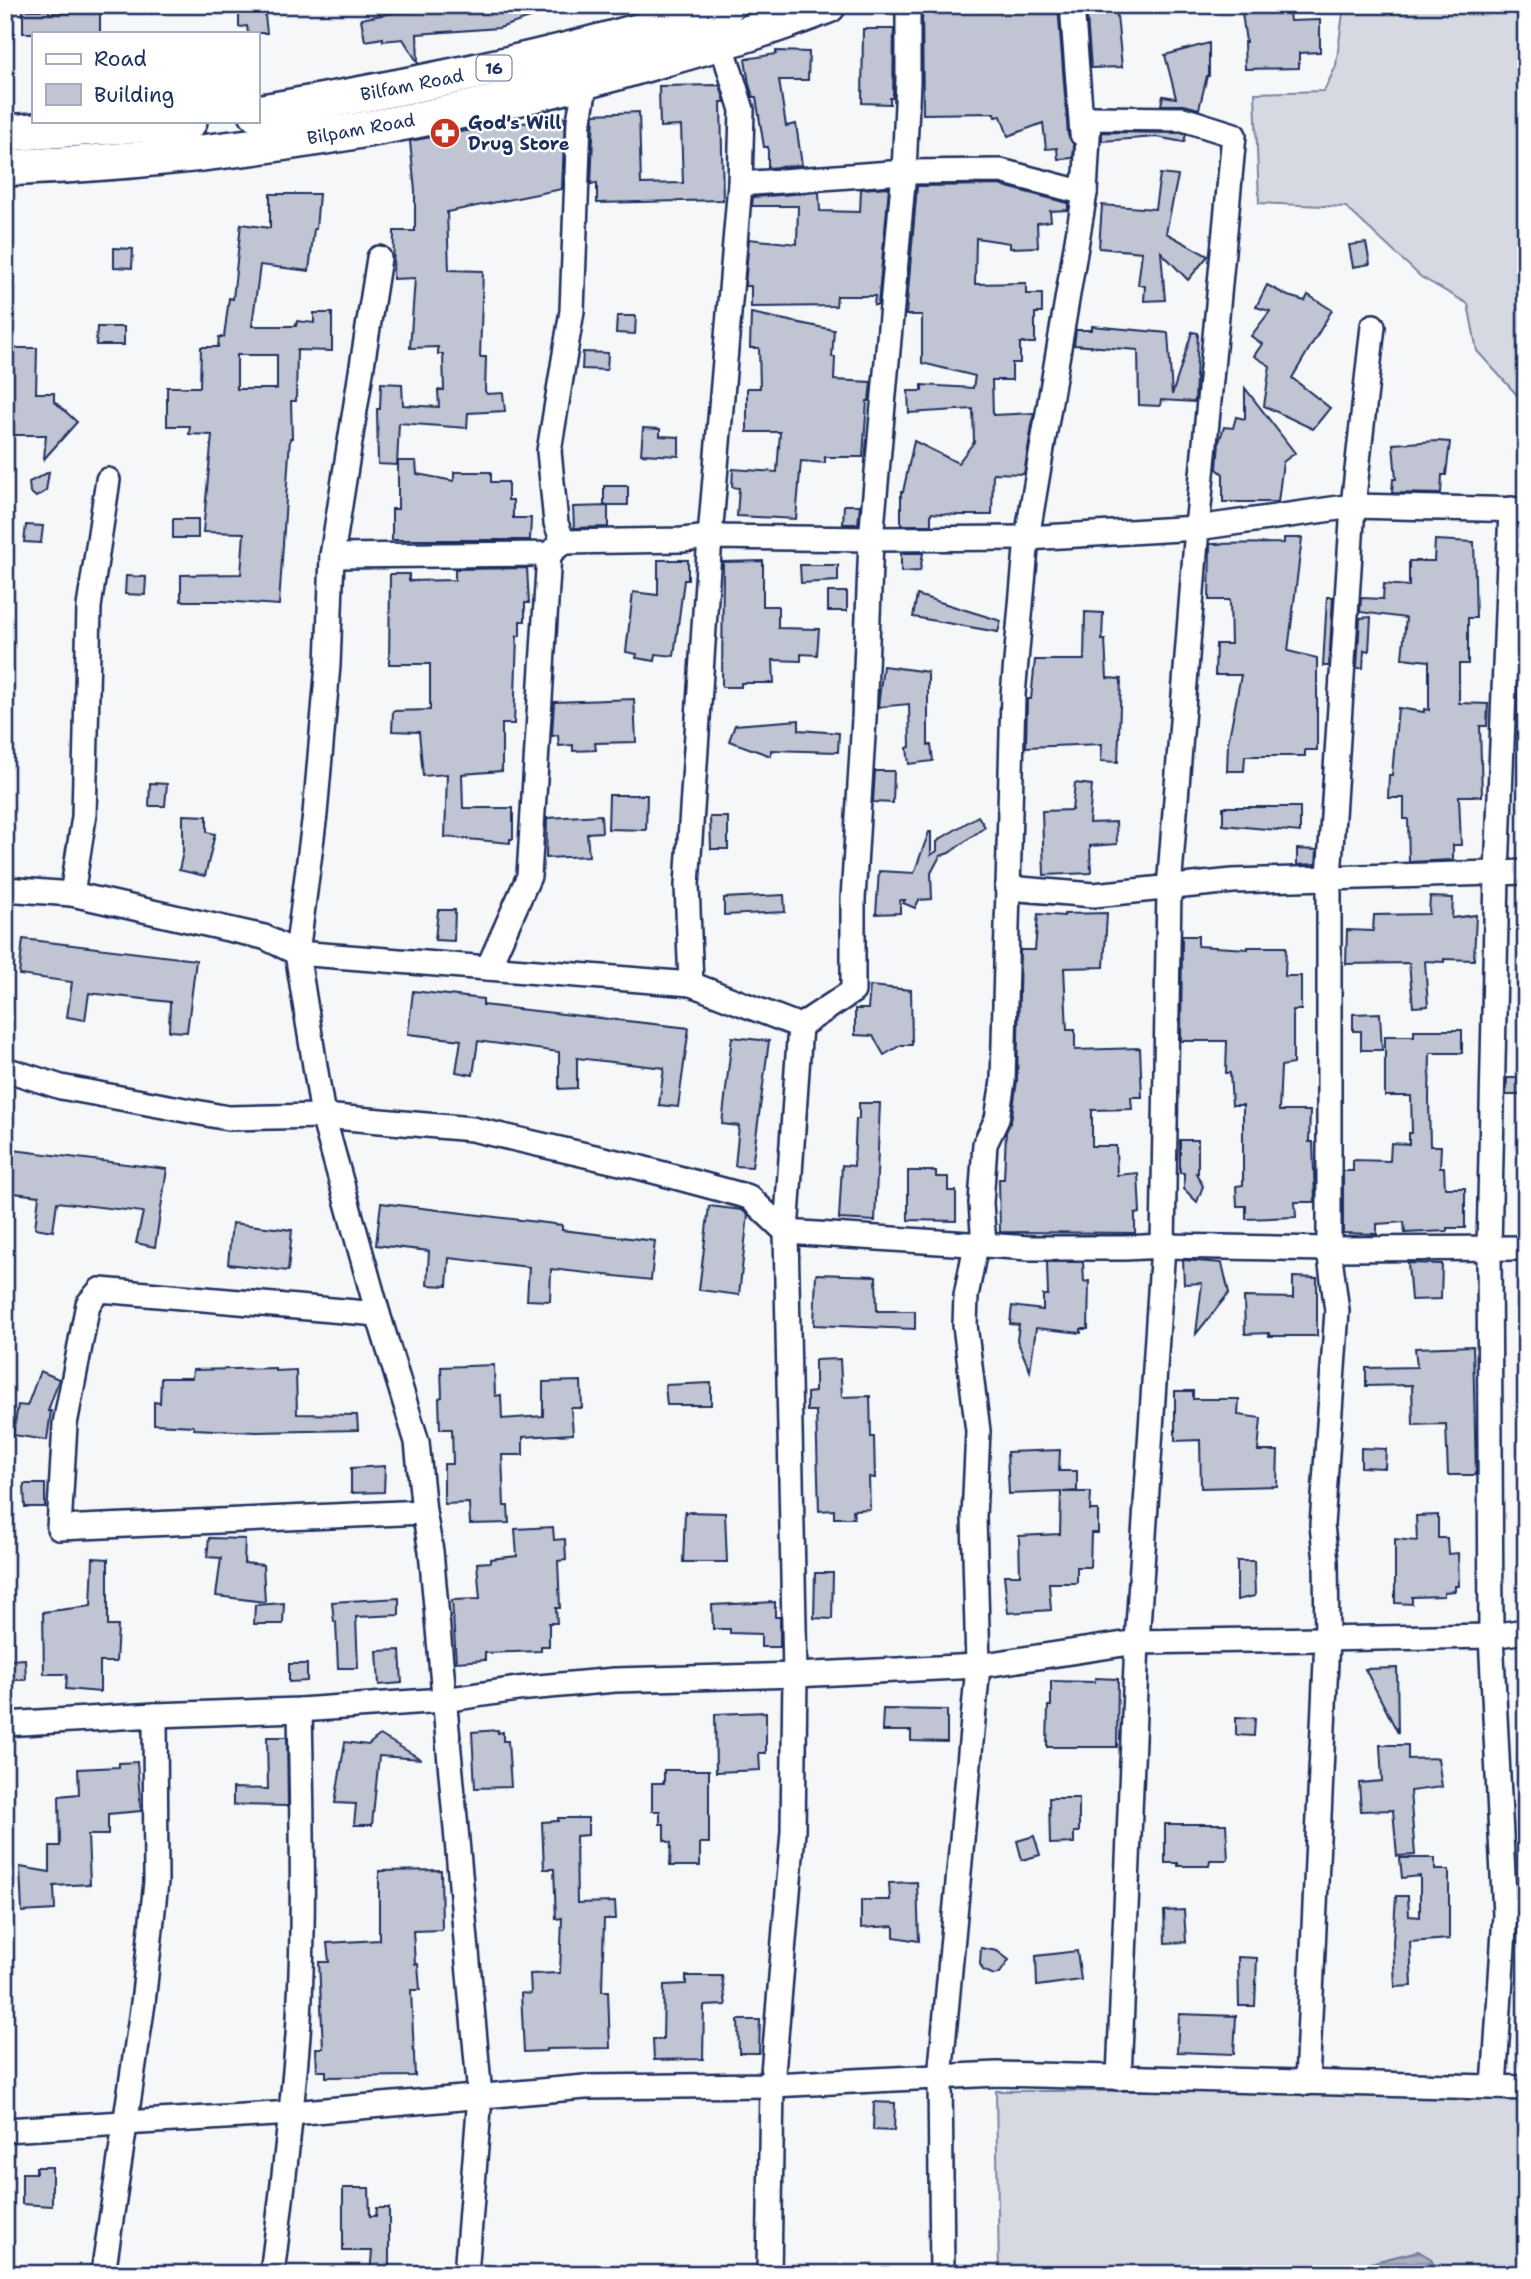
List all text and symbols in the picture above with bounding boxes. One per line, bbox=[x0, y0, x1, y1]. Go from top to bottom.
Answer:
legend bbox=[32, 32, 259, 122]
text: Road bbox=[94, 45, 147, 73]
road number: 16 bbox=[476, 55, 512, 80]
street label: Bilfam Road bbox=[358, 63, 466, 107]
text: Building bbox=[94, 81, 174, 109]
street label: Bilpam Road bbox=[305, 108, 417, 150]
place label: God's Will Drug Store bbox=[468, 111, 570, 156]
pharmacy icon: God's Will Drug Store bbox=[428, 116, 462, 150]

